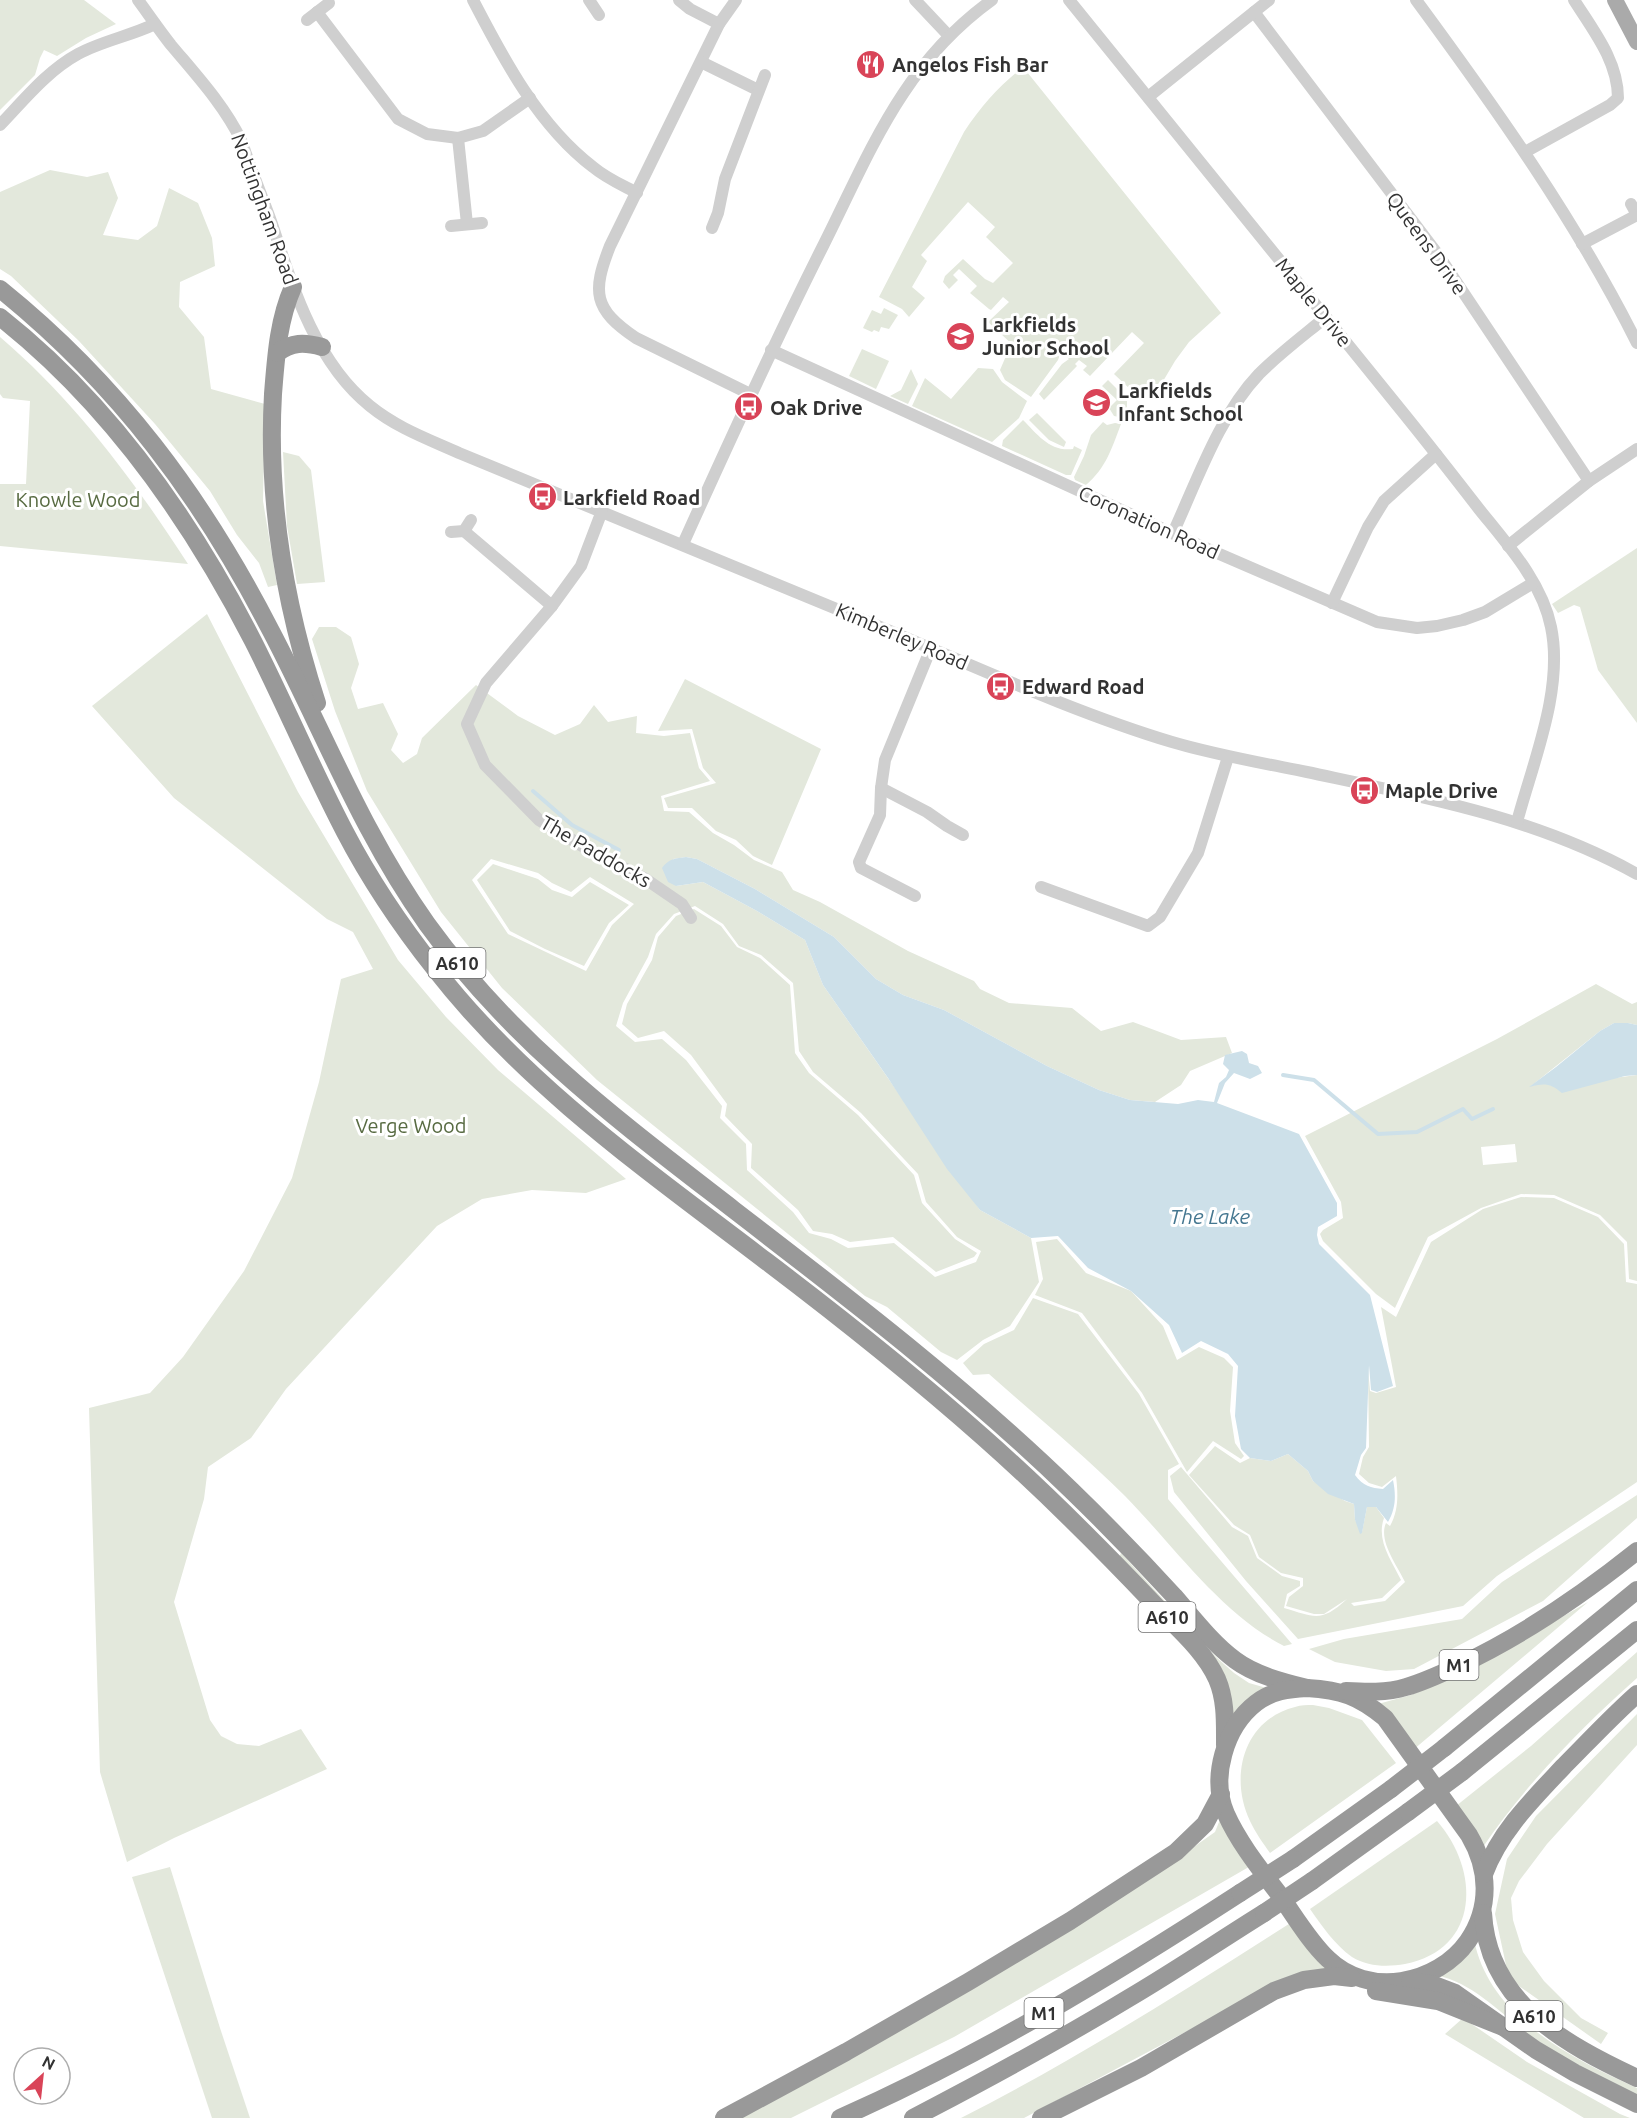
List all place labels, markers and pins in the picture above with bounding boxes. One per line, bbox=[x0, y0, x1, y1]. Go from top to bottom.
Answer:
restaurant icon: Angelos Fish Bar bbox=[855, 48, 887, 80]
place label: Angelos Fish Bar bbox=[892, 53, 1049, 76]
place label: Larkfields Junior School bbox=[982, 313, 1109, 359]
school or university icon: Larkfields Junior School bbox=[945, 320, 977, 352]
place label: Larkfields Infant School bbox=[1118, 379, 1243, 425]
school or university icon: Larkfields Infant School bbox=[1081, 386, 1113, 418]
bus stop icon: Oak Drive bbox=[733, 391, 765, 423]
place label: Oak Drive bbox=[770, 396, 863, 419]
bus stop icon: Larkfield Road bbox=[526, 481, 558, 513]
place label: Larkfield Road bbox=[563, 486, 700, 509]
bus stop icon: Edward Road bbox=[985, 670, 1017, 702]
place label: Edward Road bbox=[1022, 675, 1144, 698]
bus stop icon: Maple Drive bbox=[1348, 774, 1380, 806]
place label: Maple Drive bbox=[1385, 779, 1498, 802]

